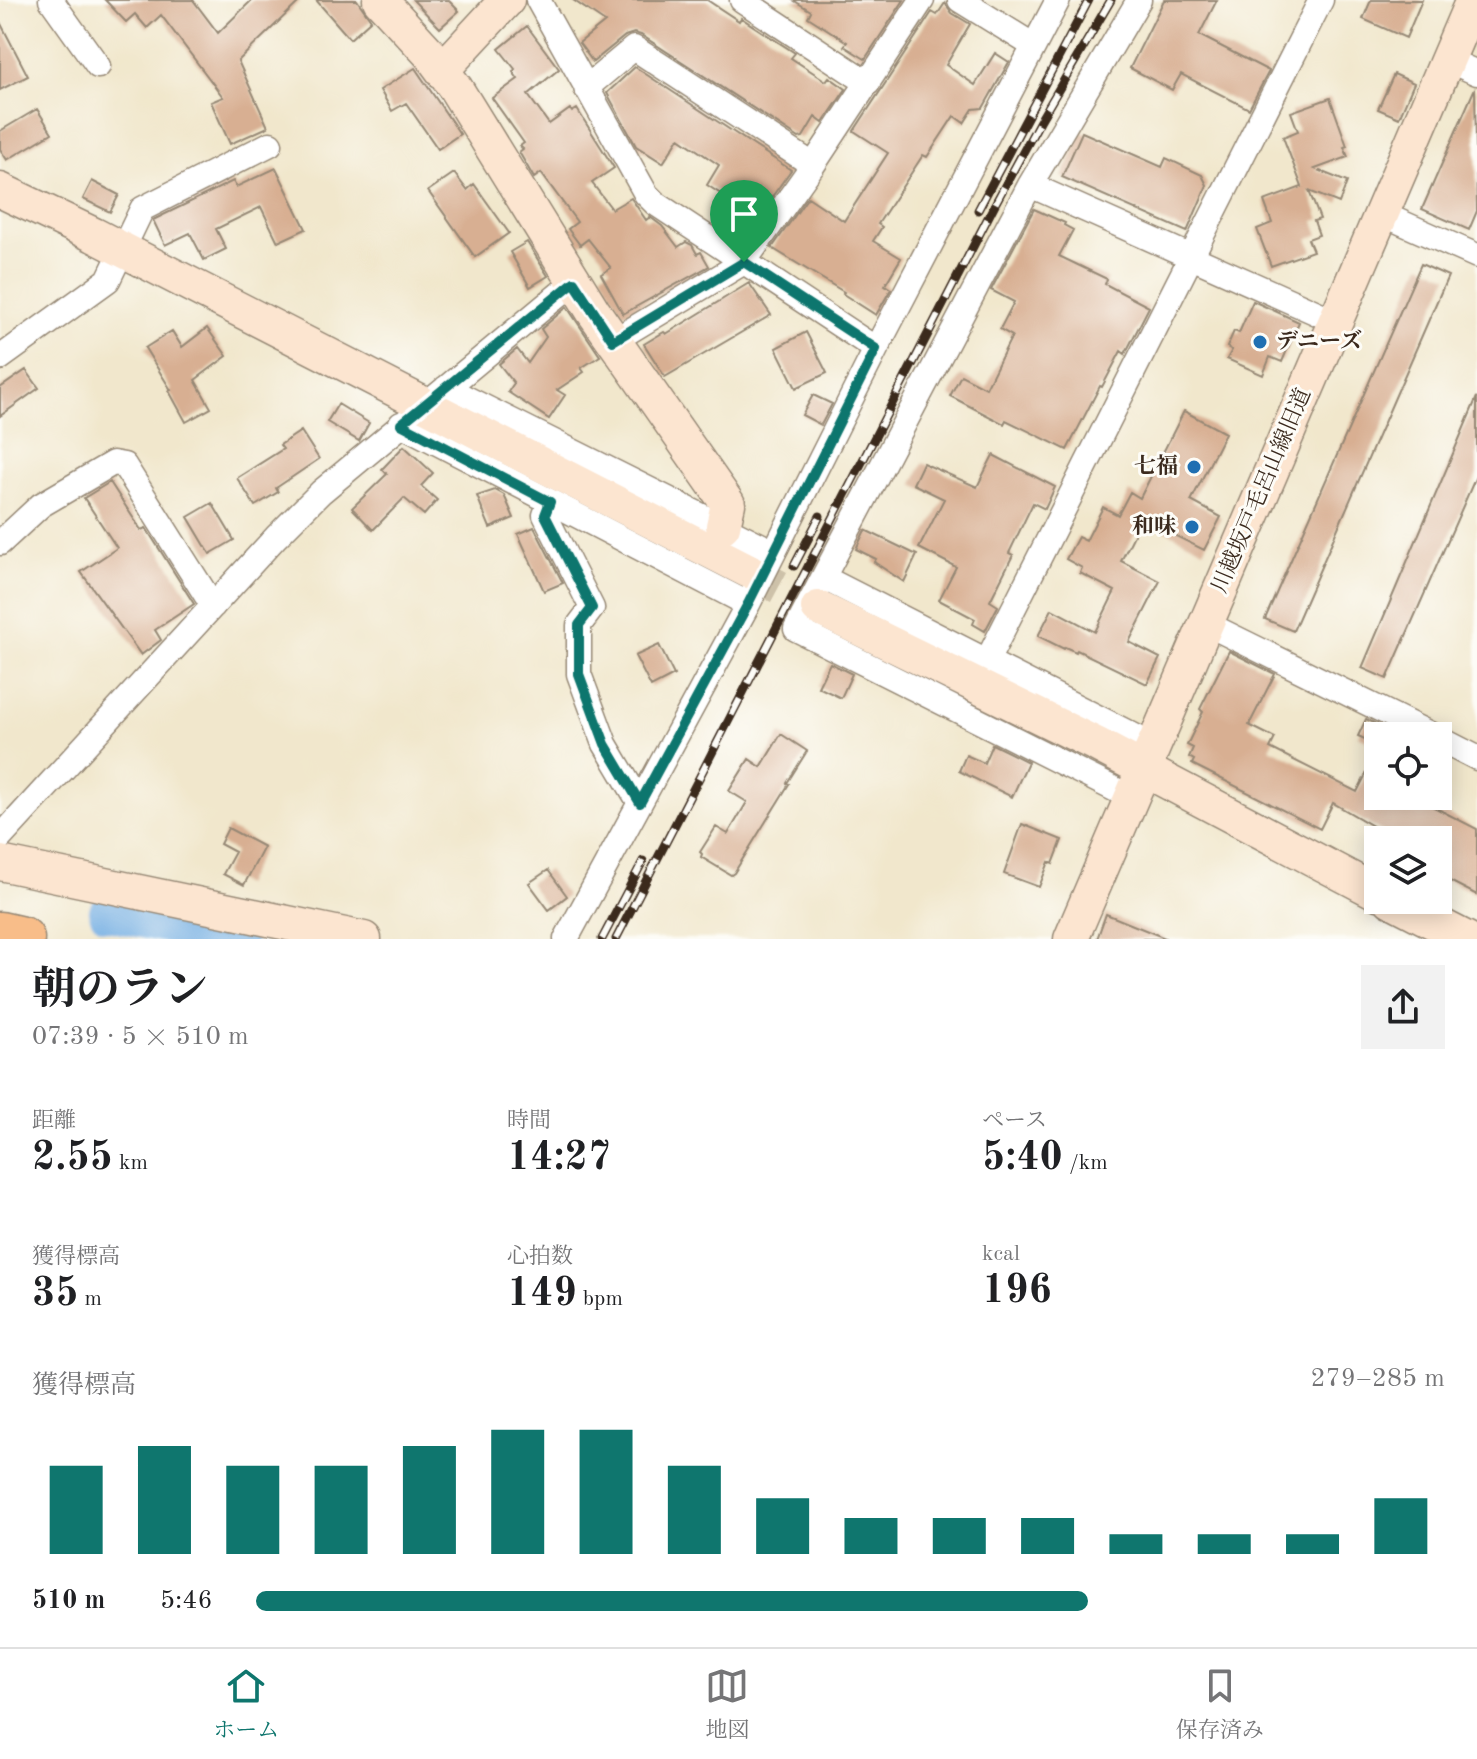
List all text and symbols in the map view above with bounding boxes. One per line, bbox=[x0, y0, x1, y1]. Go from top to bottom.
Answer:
pin bbox=[710, 180, 778, 262]
icon: arrive bbox=[722, 192, 766, 236]
place label: デニーズ bbox=[1276, 329, 1362, 353]
marker: デニーズ bbox=[1251, 333, 1269, 351]
street label: 川越坂戸毛呂山線旧道 bbox=[1207, 385, 1315, 597]
place label: 七福 bbox=[1134, 454, 1178, 478]
marker: 七福 bbox=[1185, 458, 1203, 476]
place label: 和味 bbox=[1132, 514, 1176, 538]
marker: 和味 bbox=[1183, 518, 1201, 536]
map controls bbox=[1364, 722, 1452, 914]
button: locate bbox=[1364, 722, 1452, 810]
button: layers bbox=[1364, 826, 1452, 914]
button: share bbox=[1361, 965, 1445, 1049]
text: 朝のラン bbox=[32, 969, 208, 1013]
text: 07:39 · 5 × 510 m bbox=[32, 1024, 249, 1050]
text: 距離 bbox=[32, 1110, 76, 1132]
text: 時間 bbox=[507, 1110, 551, 1132]
text: ペース bbox=[982, 1110, 1047, 1132]
text: 2.55 bbox=[32, 1139, 113, 1179]
text: 14:27 bbox=[507, 1139, 611, 1179]
text: 5:40 bbox=[982, 1139, 1063, 1179]
text: km bbox=[113, 1152, 148, 1174]
text: /km bbox=[1063, 1152, 1108, 1174]
text: kcal bbox=[982, 1243, 1020, 1265]
text: 獲得標高 bbox=[32, 1246, 120, 1268]
text: 心拍数 bbox=[507, 1246, 573, 1268]
text: 196 bbox=[982, 1272, 1052, 1312]
text: 35 bbox=[32, 1275, 78, 1315]
text: 149 bbox=[507, 1275, 577, 1315]
text: m bbox=[78, 1288, 102, 1310]
text: bpm bbox=[577, 1288, 623, 1310]
text: 279–285 m bbox=[1310, 1366, 1445, 1392]
text: 獲得標高 bbox=[32, 1373, 136, 1399]
text: 510 m bbox=[32, 1588, 105, 1614]
text: 5:46 bbox=[160, 1588, 213, 1614]
tab: ホーム bbox=[213, 1664, 279, 1745]
tab: 地図 bbox=[705, 1664, 750, 1745]
tab: 保存済み bbox=[1176, 1664, 1264, 1745]

